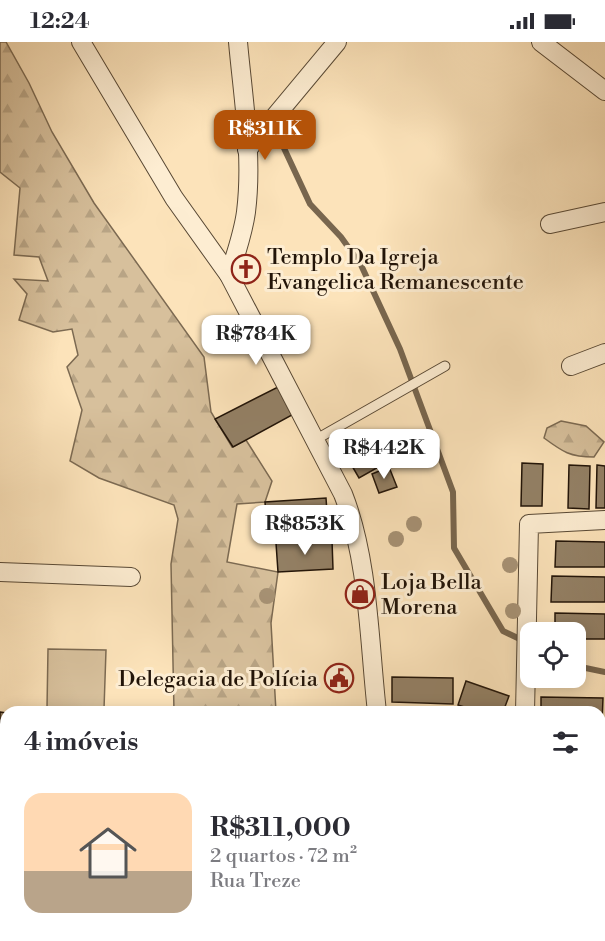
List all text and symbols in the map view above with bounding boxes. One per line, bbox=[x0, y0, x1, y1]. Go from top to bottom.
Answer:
text: 12:24 bbox=[30, 8, 89, 35]
pin: R$311K bbox=[216, 110, 314, 161]
text: R$311K bbox=[228, 117, 302, 142]
place label: Templo Da Igreja Evangelica Remanescente bbox=[267, 244, 524, 296]
church icon: Templo Da Igreja Evangelica Remanescente bbox=[230, 253, 262, 285]
pin: R$784K bbox=[207, 315, 305, 366]
text: R$784K bbox=[216, 322, 296, 347]
pin: R$442K bbox=[335, 429, 433, 480]
text: R$442K bbox=[343, 436, 425, 461]
pin: R$853K bbox=[256, 505, 354, 556]
text: R$853K bbox=[265, 512, 345, 537]
place label: Loja Bella Morena bbox=[381, 569, 482, 621]
shop icon: Loja Bella Morena bbox=[344, 578, 376, 610]
map controls bbox=[520, 622, 586, 688]
button: locate bbox=[520, 622, 586, 688]
public building icon: Delegacia de Polícia bbox=[323, 662, 355, 694]
place label: Delegacia de Polícia bbox=[118, 666, 319, 693]
text: 4 imóveis bbox=[24, 726, 138, 758]
icon: filters bbox=[549, 726, 582, 759]
text: R$311,000 bbox=[210, 812, 351, 844]
icon: home bbox=[72, 817, 144, 889]
text: 2 quartos · 72 m² bbox=[210, 844, 357, 869]
text: Rua Treze bbox=[210, 869, 301, 894]

